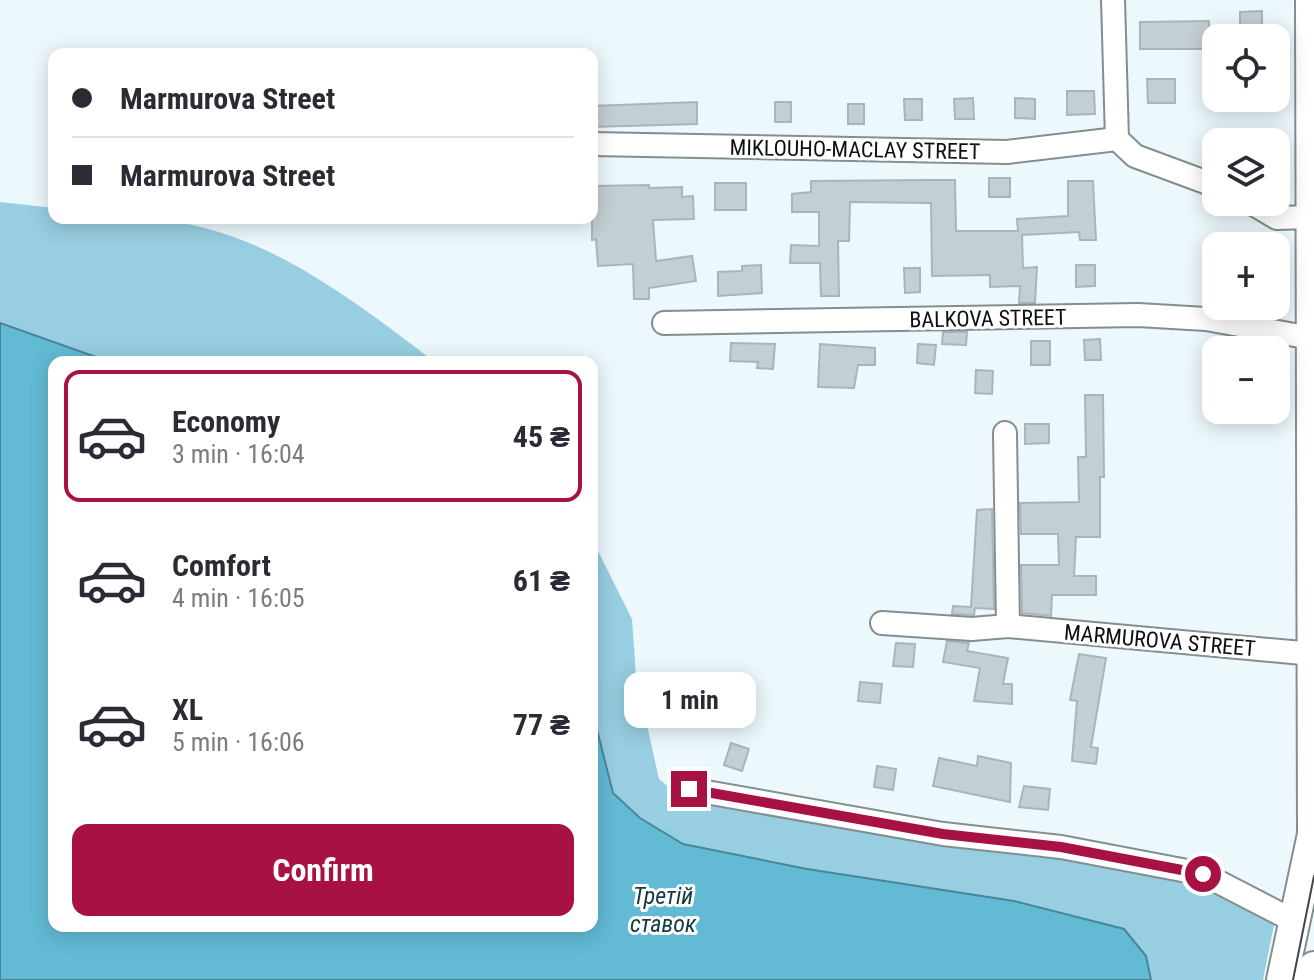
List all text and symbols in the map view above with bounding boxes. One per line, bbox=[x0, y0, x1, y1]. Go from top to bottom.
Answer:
map controls bbox=[1202, 24, 1290, 424]
button: locate bbox=[1202, 24, 1290, 112]
text: Marmurova Street bbox=[120, 81, 335, 116]
button: layers bbox=[1202, 128, 1290, 216]
street label: MIKLOUHO-MACLAY STREET bbox=[729, 135, 981, 164]
text: Marmurova Street bbox=[120, 158, 335, 193]
button: + bbox=[1202, 232, 1290, 320]
street label: BALKOVA STREET bbox=[909, 305, 1067, 332]
button: − bbox=[1202, 336, 1290, 424]
icon: car bbox=[76, 400, 148, 472]
text: Economy bbox=[172, 404, 280, 439]
text: 45 ₴ bbox=[513, 419, 570, 454]
text: 3 min · 16:04 bbox=[172, 439, 305, 469]
icon: car bbox=[76, 544, 148, 616]
text: Comfort bbox=[172, 548, 271, 583]
text: 61 ₴ bbox=[513, 563, 570, 598]
text: 4 min · 16:05 bbox=[172, 583, 305, 613]
street label: MARMUROVA STREET bbox=[1063, 620, 1257, 661]
callout: 1 min bbox=[623, 673, 755, 729]
text: 1 min bbox=[661, 685, 719, 715]
icon: car bbox=[76, 688, 148, 760]
text: XL bbox=[172, 692, 203, 727]
text: 77 ₴ bbox=[513, 707, 570, 742]
text: 5 min · 16:06 bbox=[172, 727, 305, 757]
route end bbox=[671, 771, 707, 807]
button: Confirm bbox=[72, 824, 574, 916]
route start bbox=[1185, 856, 1221, 892]
water label: Третій ставок bbox=[630, 882, 697, 938]

